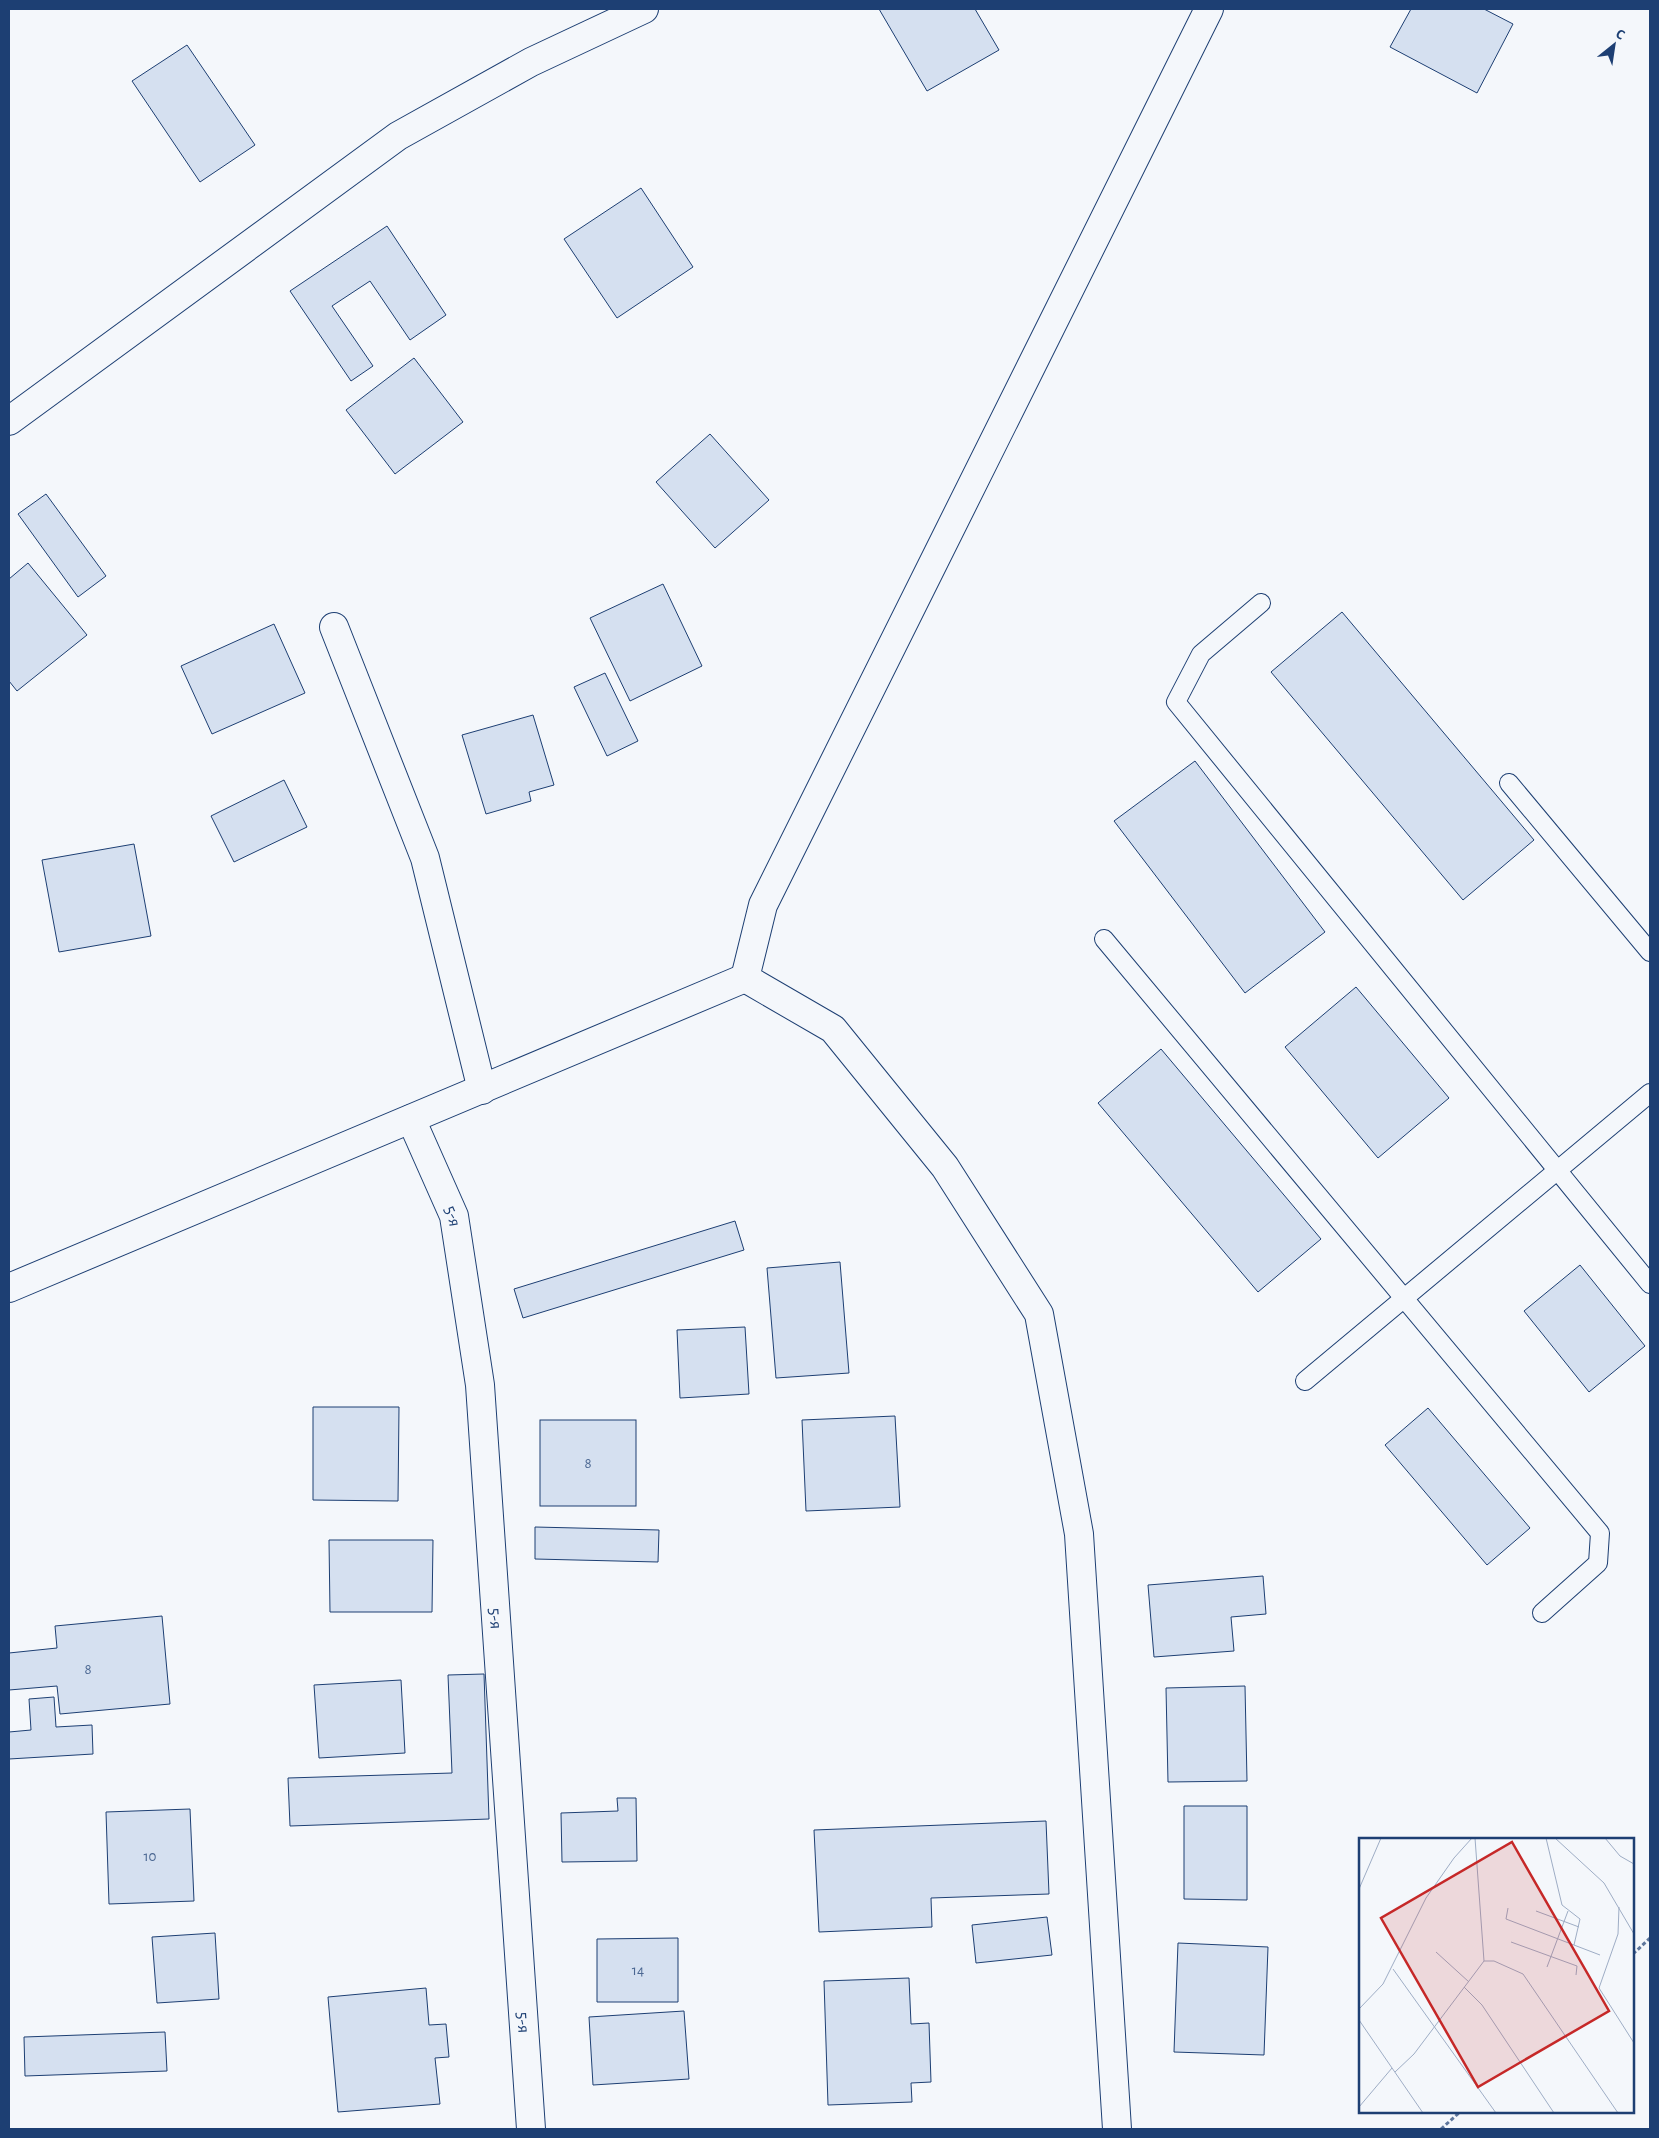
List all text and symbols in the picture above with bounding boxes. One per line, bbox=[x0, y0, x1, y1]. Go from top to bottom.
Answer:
north arrow bbox=[1589, 20, 1639, 70]
text: С bbox=[1613, 27, 1627, 43]
street label: 5-я bbox=[441, 1203, 464, 1228]
house number: 8 bbox=[584, 1456, 592, 1471]
street label: 5-я bbox=[485, 1607, 505, 1630]
house number: 8 bbox=[84, 1662, 92, 1677]
inset map bbox=[1359, 1838, 1634, 2113]
house number: 10 bbox=[143, 1849, 157, 1864]
house number: 14 bbox=[632, 1963, 644, 1978]
street label: 5-я bbox=[513, 2011, 532, 2034]

